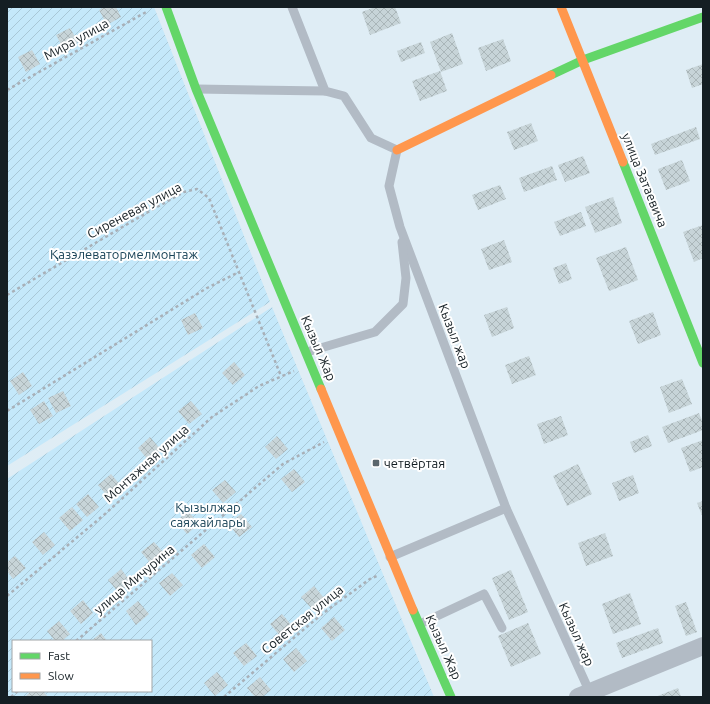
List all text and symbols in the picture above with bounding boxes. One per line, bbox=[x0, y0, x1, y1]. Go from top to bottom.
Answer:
street label: Мира улица bbox=[41, 15, 111, 63]
street label: улица Затаевича bbox=[620, 131, 670, 229]
street label: Сиреневая улица bbox=[85, 179, 183, 241]
park label: Қазэлеватормелмонтаж bbox=[50, 247, 198, 261]
street label: Кызыл жар bbox=[436, 302, 474, 370]
street label: Кызыл Жар bbox=[299, 313, 339, 383]
street label: Монтажная улица bbox=[101, 422, 191, 504]
place label: четвёртая bbox=[384, 456, 445, 470]
marker: четвёртая bbox=[371, 458, 381, 468]
park label: Қызылжар саяжайлары bbox=[170, 500, 246, 529]
street label: улица Мичурина bbox=[91, 541, 177, 617]
street label: Советская улица bbox=[258, 582, 346, 656]
street label: Кызыл жар bbox=[557, 600, 597, 668]
street label: Кызыл Жар bbox=[423, 612, 465, 682]
legend bbox=[12, 640, 152, 692]
text: Fast bbox=[48, 649, 70, 662]
text: Slow bbox=[48, 669, 74, 682]

